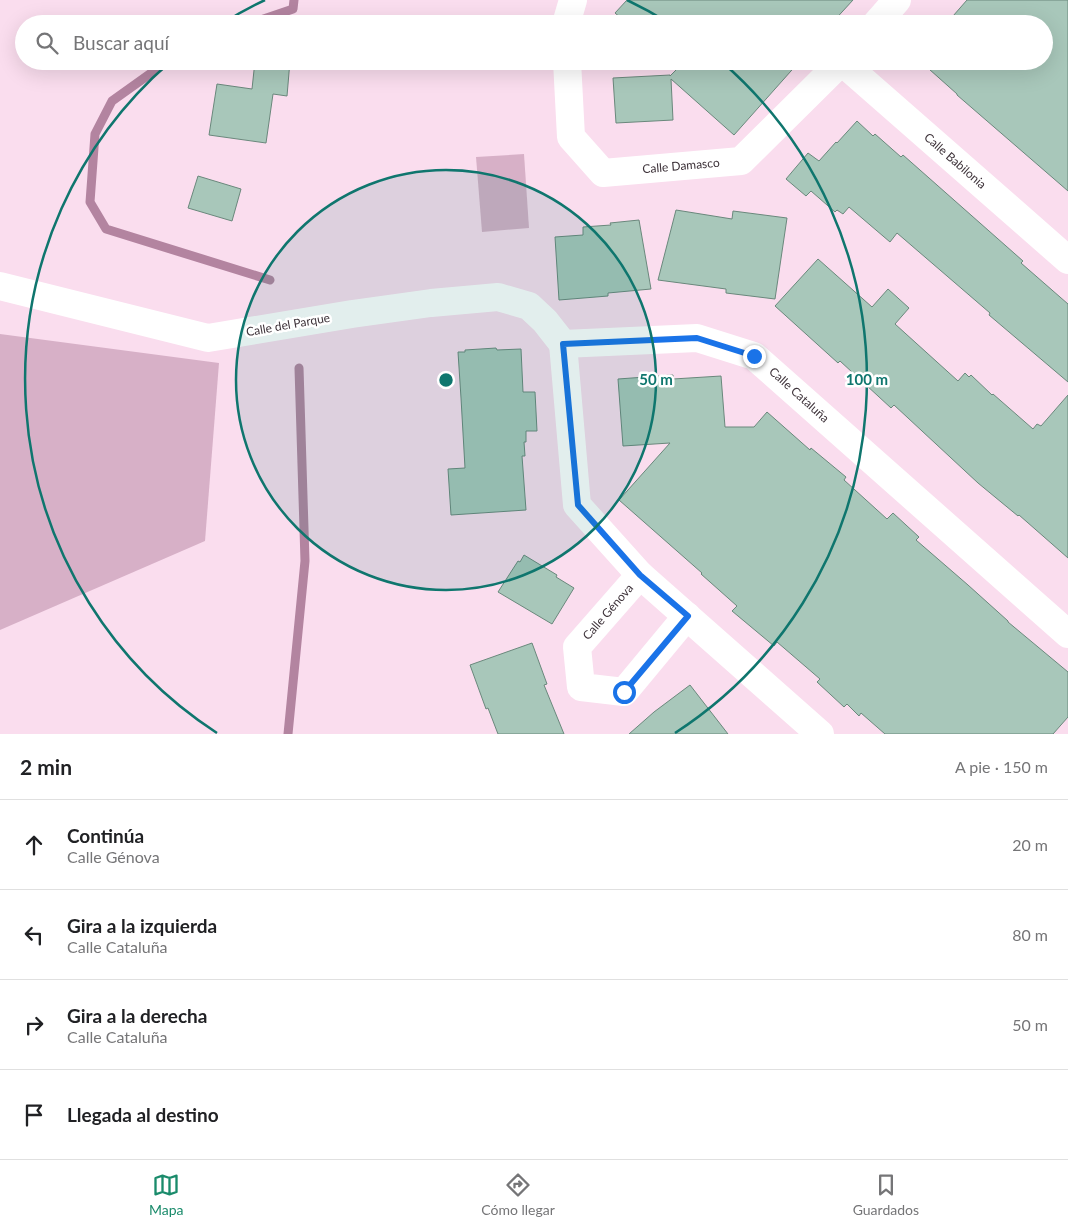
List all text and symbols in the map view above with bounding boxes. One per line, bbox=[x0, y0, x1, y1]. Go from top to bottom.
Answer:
search box bbox=[15, 15, 1053, 70]
icon: search bbox=[33, 29, 61, 57]
text: Buscar aquí bbox=[73, 31, 169, 54]
street label: Calle Babilonia bbox=[921, 130, 989, 192]
street label: Calle Damasco bbox=[642, 155, 720, 176]
street label: Calle del Parque bbox=[245, 310, 331, 339]
route end bbox=[743, 345, 766, 368]
street label: Calle Cataluña bbox=[766, 364, 832, 425]
text: 50 m bbox=[639, 370, 673, 388]
text: 100 m bbox=[846, 370, 888, 388]
centre of rings bbox=[437, 371, 455, 389]
street label: Calle Génova bbox=[579, 581, 636, 643]
route start bbox=[613, 681, 636, 704]
text: 2 min bbox=[20, 754, 72, 779]
text: A pie · 150 m bbox=[955, 757, 1048, 776]
text: Continúa bbox=[67, 824, 144, 847]
icon: ahead bbox=[20, 831, 48, 859]
text: 20 m bbox=[1012, 835, 1048, 854]
text: Calle Génova bbox=[67, 847, 160, 866]
text: Gira a la izquierda bbox=[67, 914, 217, 937]
icon: left bbox=[20, 921, 48, 949]
text: 80 m bbox=[1012, 925, 1048, 944]
text: Calle Cataluña bbox=[67, 937, 168, 956]
text: Gira a la derecha bbox=[67, 1004, 207, 1027]
icon: right bbox=[20, 1011, 48, 1039]
text: 50 m bbox=[1012, 1015, 1048, 1034]
text: Calle Cataluña bbox=[67, 1027, 168, 1046]
icon: arrive bbox=[20, 1101, 48, 1129]
text: Llegada al destino bbox=[67, 1103, 219, 1126]
tab: Mapa bbox=[149, 1171, 183, 1218]
tab: Cómo llegar bbox=[481, 1171, 555, 1218]
tab: Guardados bbox=[853, 1171, 919, 1218]

